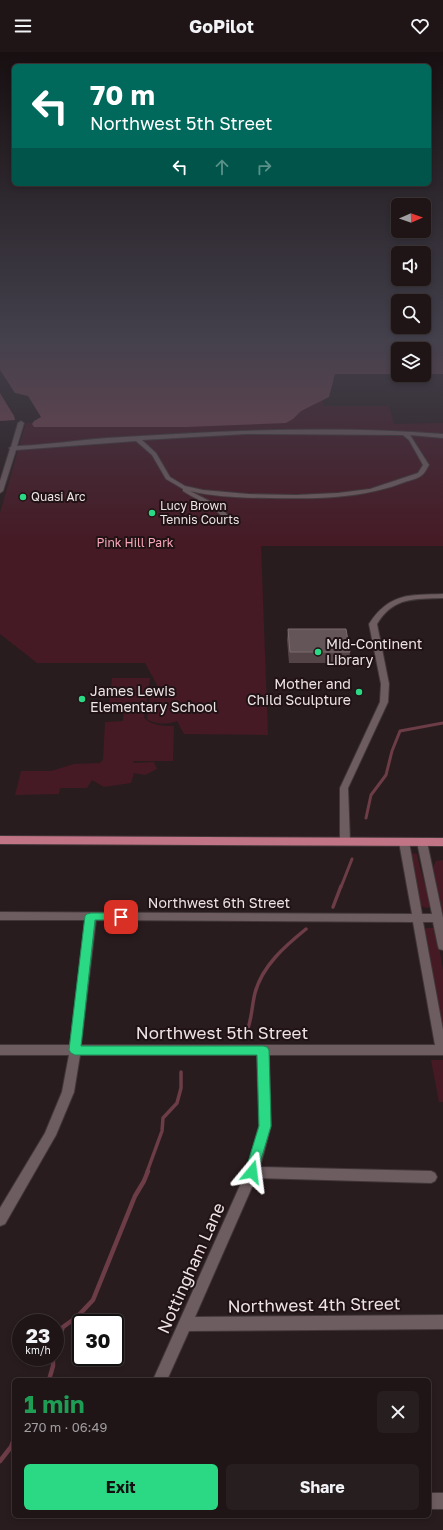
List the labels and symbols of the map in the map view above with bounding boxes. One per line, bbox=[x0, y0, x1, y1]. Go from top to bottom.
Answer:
north arrow bbox=[391, 198, 431, 238]
place label: Quasi Arc bbox=[31, 489, 86, 504]
marker: Quasi Arc bbox=[18, 492, 28, 502]
place label: Lucy Brown Tennis Courts bbox=[160, 498, 239, 527]
marker: Lucy Brown Tennis Courts bbox=[147, 508, 157, 518]
park label: Pink Hill Park bbox=[96, 535, 174, 550]
place label: Mid-Continent Library bbox=[326, 635, 422, 668]
marker: Mid-Continent Library bbox=[313, 647, 323, 657]
place label: Mother and Child Sculpture bbox=[247, 675, 351, 708]
place label: James Lewis Elementary School bbox=[90, 682, 217, 715]
marker: Mother and Child Sculpture bbox=[354, 687, 364, 697]
marker: James Lewis Elementary School bbox=[77, 694, 87, 704]
street label: Northwest 6th Street bbox=[148, 894, 290, 911]
pin bbox=[104, 900, 138, 934]
street label: Northwest 5th Street bbox=[136, 1022, 308, 1043]
position arrow bbox=[231, 1151, 273, 1193]
street label: Nottingham Lane bbox=[152, 1199, 229, 1337]
street label: Northwest 4th Street bbox=[227, 1292, 401, 1317]
speed limit sign: 30 bbox=[72, 1314, 124, 1366]

